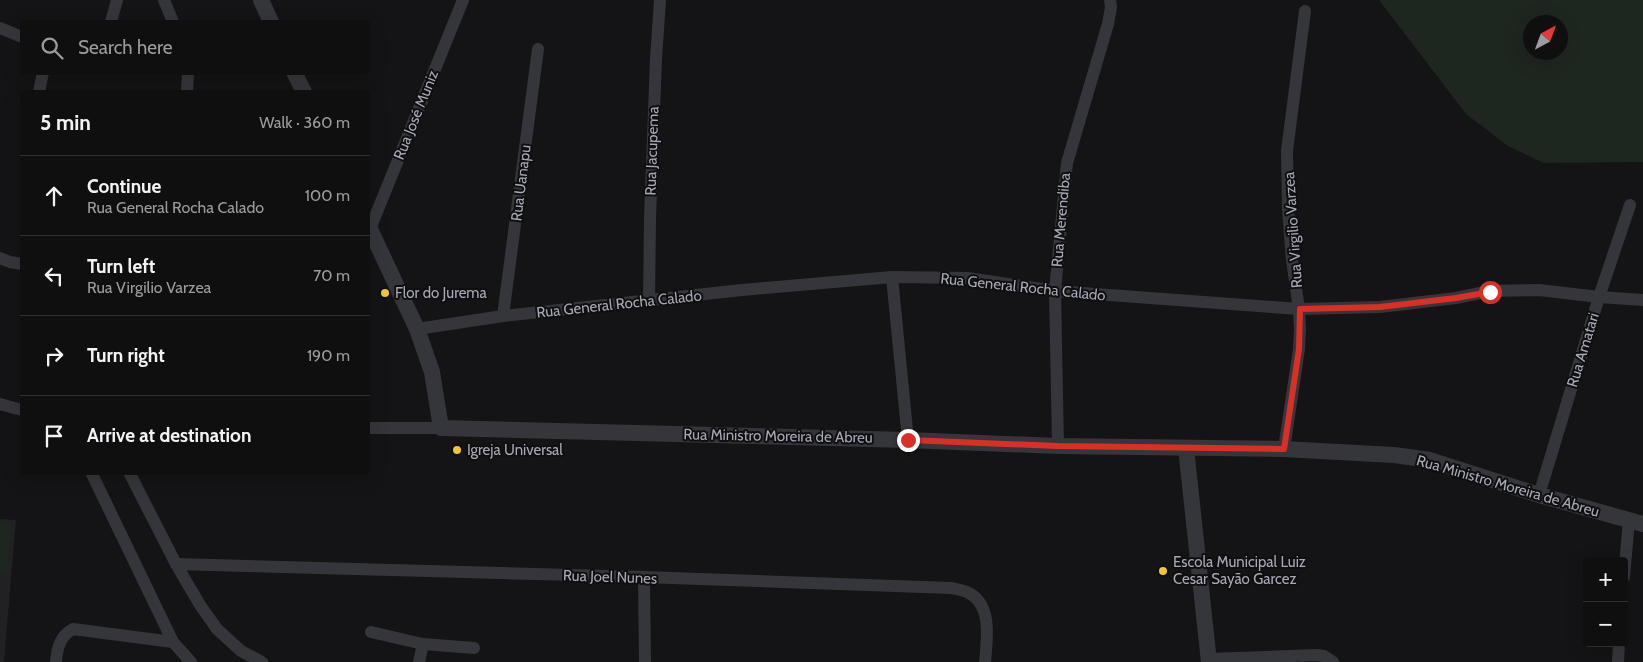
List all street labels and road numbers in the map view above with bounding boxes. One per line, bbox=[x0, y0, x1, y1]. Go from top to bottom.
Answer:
street label: Rua José Muniz bbox=[390, 68, 442, 162]
street label: Rua Jacupema bbox=[641, 105, 663, 196]
street label: Rua Uanapu bbox=[507, 144, 535, 222]
street label: Rua Virgilio Varzea bbox=[1280, 170, 1306, 289]
street label: Rua Merendiba bbox=[1048, 171, 1074, 268]
street label: Rua General Rocha Calado bbox=[939, 269, 1107, 305]
street label: Rua General Rocha Calado bbox=[535, 286, 703, 322]
street label: Rua Amatari bbox=[1563, 311, 1603, 389]
street label: Rua Ministro Moreira de Abreu bbox=[683, 425, 873, 447]
street label: Rua Ministro Moreira de Abreu bbox=[1414, 451, 1602, 521]
street label: Rua Joel Nunes bbox=[563, 566, 657, 588]

